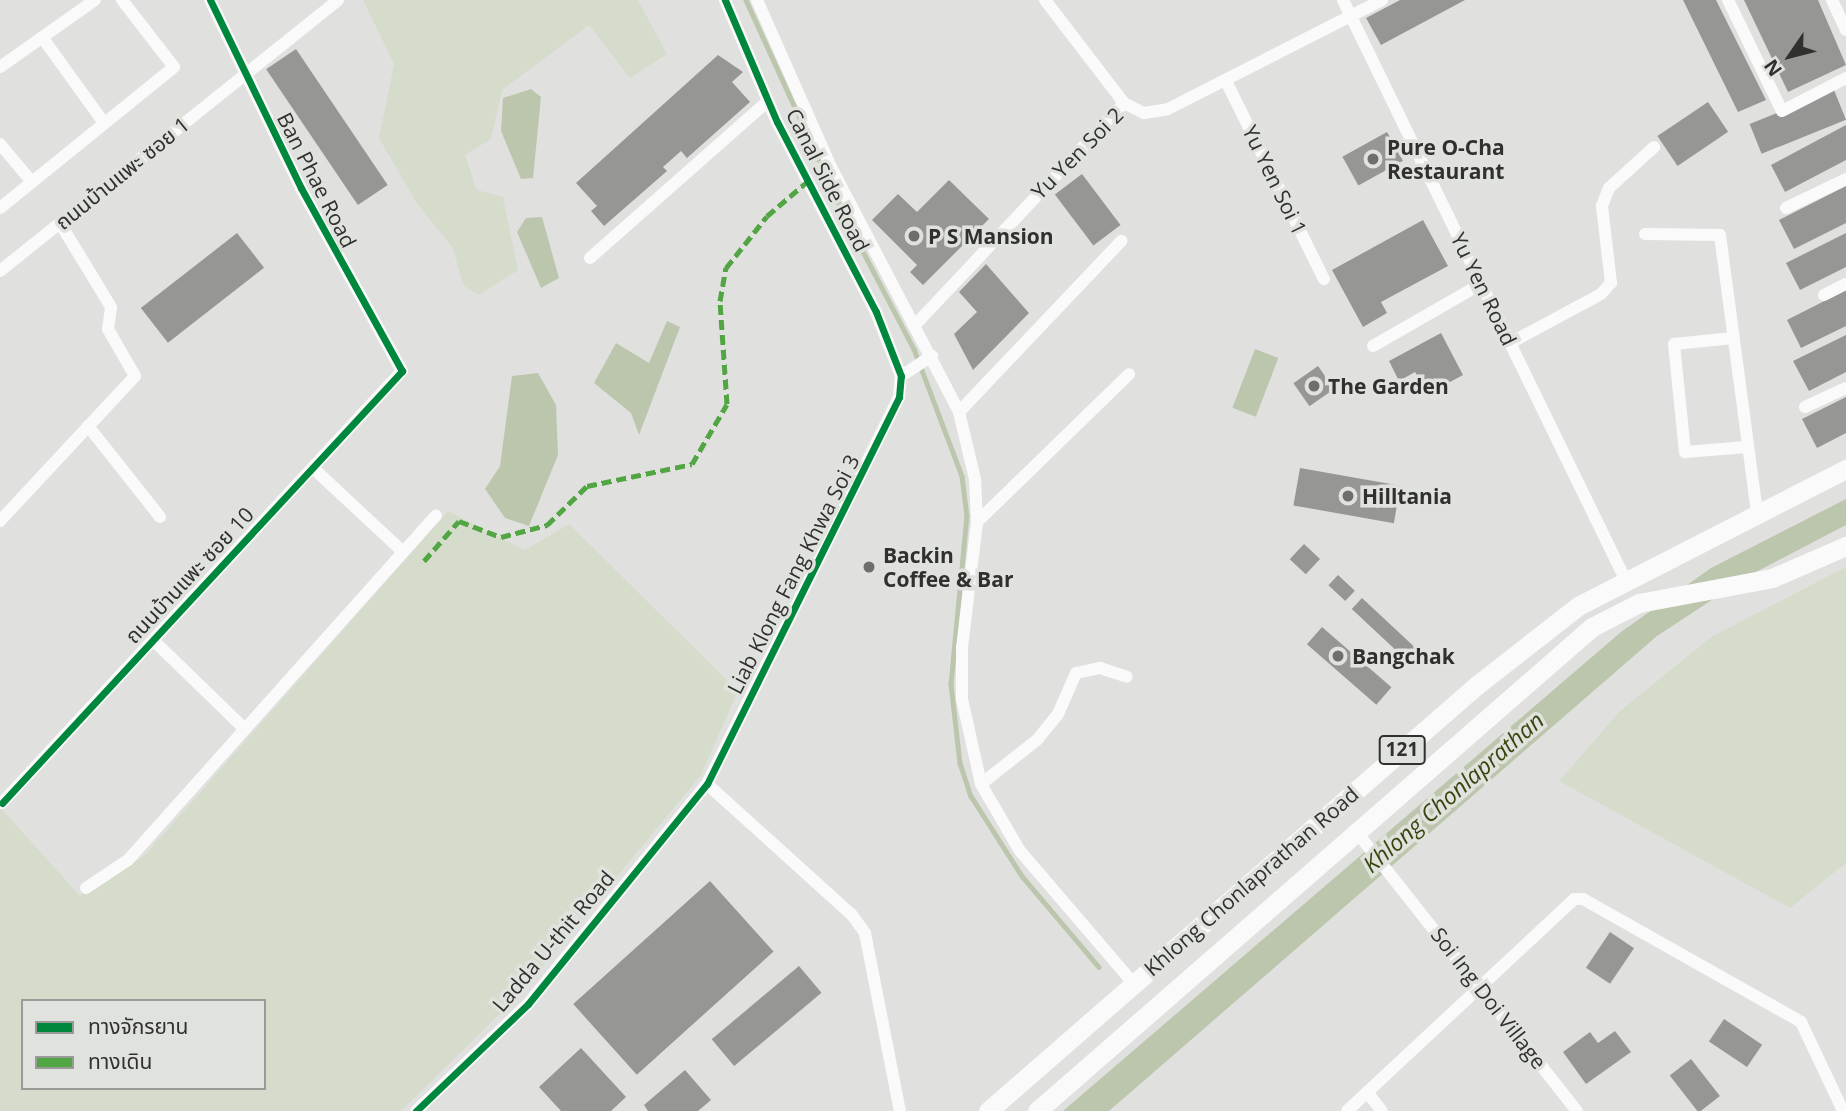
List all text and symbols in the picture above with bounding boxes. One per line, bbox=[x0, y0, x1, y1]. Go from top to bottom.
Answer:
north arrow bbox=[1755, 21, 1825, 91]
text: N bbox=[1758, 54, 1788, 82]
street label: Yu Yen Soi 2 bbox=[1026, 102, 1128, 204]
street label: Canal Side Road bbox=[781, 104, 875, 256]
street label: Ban Phae Road bbox=[272, 108, 362, 252]
street label: ถนนบ้านแพะ ซอย 1 bbox=[50, 111, 194, 235]
street label: Yu Yen Soi 1 bbox=[1238, 121, 1312, 239]
place label: Pure O-Cha Restaurant bbox=[1387, 134, 1505, 184]
marker: Pure O-Cha Restaurant bbox=[1365, 151, 1381, 167]
place label: P S Mansion bbox=[928, 223, 1054, 249]
marker: P S Mansion bbox=[906, 228, 922, 244]
street label: Yu Yen Road bbox=[1446, 229, 1522, 349]
place label: The Garden bbox=[1328, 373, 1449, 399]
marker: The Garden bbox=[1306, 378, 1322, 394]
street label: Liab Klong Fang Khwa Soi 3 bbox=[722, 450, 864, 698]
place label: Hilltania bbox=[1362, 483, 1452, 509]
marker: Hilltania bbox=[1340, 488, 1356, 504]
street label: ถนนบ้านแพะ ซอย 10 bbox=[119, 502, 259, 648]
place label: Backin Coffee & Bar bbox=[883, 542, 1013, 592]
marker: Backin Coffee & Bar bbox=[861, 559, 877, 575]
place label: Bangchak bbox=[1352, 643, 1455, 669]
marker: Bangchak bbox=[1330, 648, 1346, 664]
water label: Khlong Chonlaprathan bbox=[1357, 706, 1549, 878]
road number: 121 bbox=[1378, 734, 1426, 765]
street label: Khlong Chonlaprathan Road bbox=[1139, 781, 1363, 981]
street label: Ladda U-thit Road bbox=[487, 865, 619, 1017]
street label: Soi Ing Doi Village bbox=[1426, 922, 1552, 1074]
legend bbox=[21, 999, 266, 1090]
text: ทางจักรยาน bbox=[88, 1012, 189, 1040]
text: ทางเดิน bbox=[88, 1047, 152, 1075]

